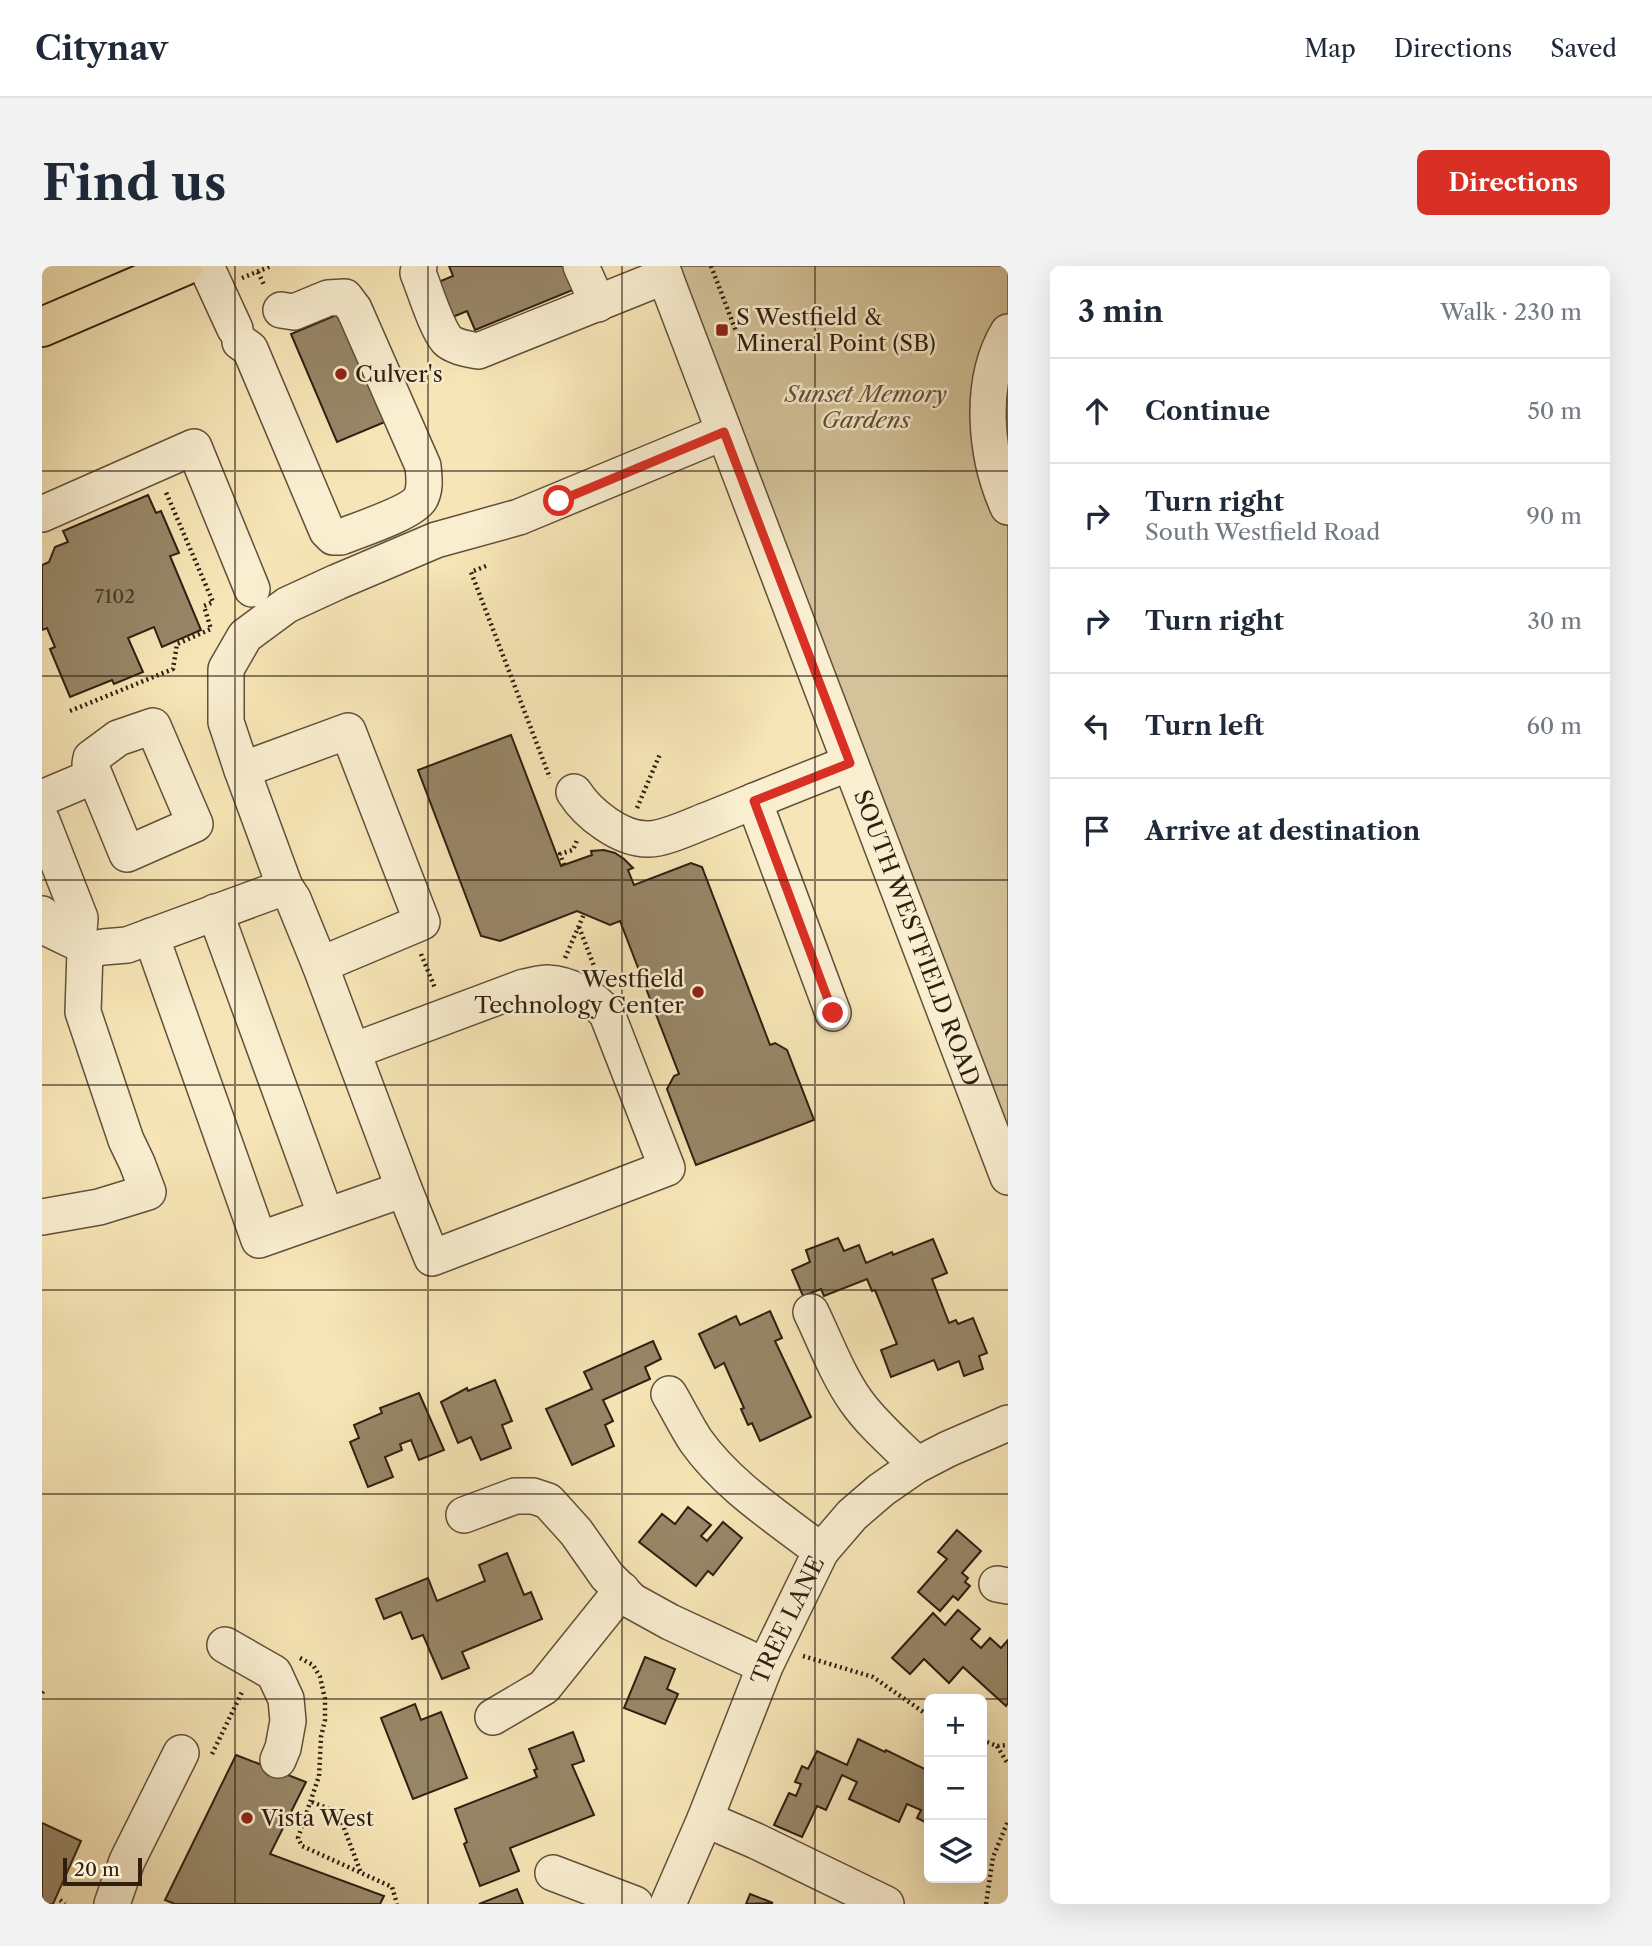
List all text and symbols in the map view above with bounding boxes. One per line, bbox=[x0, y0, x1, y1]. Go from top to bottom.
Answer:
text: Citynav bbox=[35, 28, 168, 69]
text: Map bbox=[1304, 34, 1356, 63]
text: Directions bbox=[1394, 34, 1512, 63]
text: Saved bbox=[1550, 34, 1617, 63]
button: Directions bbox=[1417, 150, 1610, 215]
text: Find us bbox=[42, 152, 226, 213]
text: 3 min bbox=[1078, 293, 1164, 330]
text: Walk · 230 m bbox=[1440, 298, 1582, 326]
place label: S Westfield & Mineral Point (SB) bbox=[736, 303, 936, 357]
marker: S Westfield & Mineral Point (SB) bbox=[714, 322, 730, 338]
place label: Culver's bbox=[355, 360, 443, 388]
marker: Culver's bbox=[333, 366, 349, 382]
park label: Sunset Memory Gardens bbox=[783, 380, 947, 434]
icon: ahead bbox=[1078, 392, 1116, 430]
text: Continue bbox=[1145, 395, 1270, 427]
text: 50 m bbox=[1527, 397, 1582, 425]
route start bbox=[543, 485, 574, 516]
text: Turn right bbox=[1145, 486, 1284, 518]
icon: right bbox=[1078, 497, 1116, 535]
text: 90 m bbox=[1526, 502, 1582, 530]
text: South Westfield Road bbox=[1145, 518, 1380, 546]
house number: 7102 bbox=[95, 585, 135, 608]
icon: right bbox=[1078, 602, 1116, 640]
text: Turn right bbox=[1145, 605, 1284, 637]
text: 30 m bbox=[1527, 607, 1582, 635]
icon: left bbox=[1078, 707, 1116, 745]
text: Turn left bbox=[1145, 710, 1264, 742]
text: 60 m bbox=[1526, 712, 1582, 740]
street label: SOUTH WESTFIELD ROAD bbox=[848, 786, 986, 1090]
icon: arrive bbox=[1078, 812, 1116, 850]
text: Arrive at destination bbox=[1145, 815, 1420, 847]
place label: Westfield Technology Center bbox=[474, 965, 684, 1019]
marker: Westfield Technology Center bbox=[690, 984, 706, 1000]
route end bbox=[817, 997, 848, 1028]
street label: TREE LANE bbox=[745, 1552, 830, 1688]
map controls bbox=[924, 1694, 987, 1883]
button: + bbox=[924, 1694, 987, 1757]
button: − bbox=[924, 1757, 987, 1820]
place label: Vista West bbox=[260, 1804, 374, 1832]
marker: Vista West bbox=[239, 1810, 255, 1826]
button: layers bbox=[924, 1820, 987, 1883]
scale bar bbox=[63, 1855, 142, 1887]
text: 20 m bbox=[74, 1858, 120, 1881]

